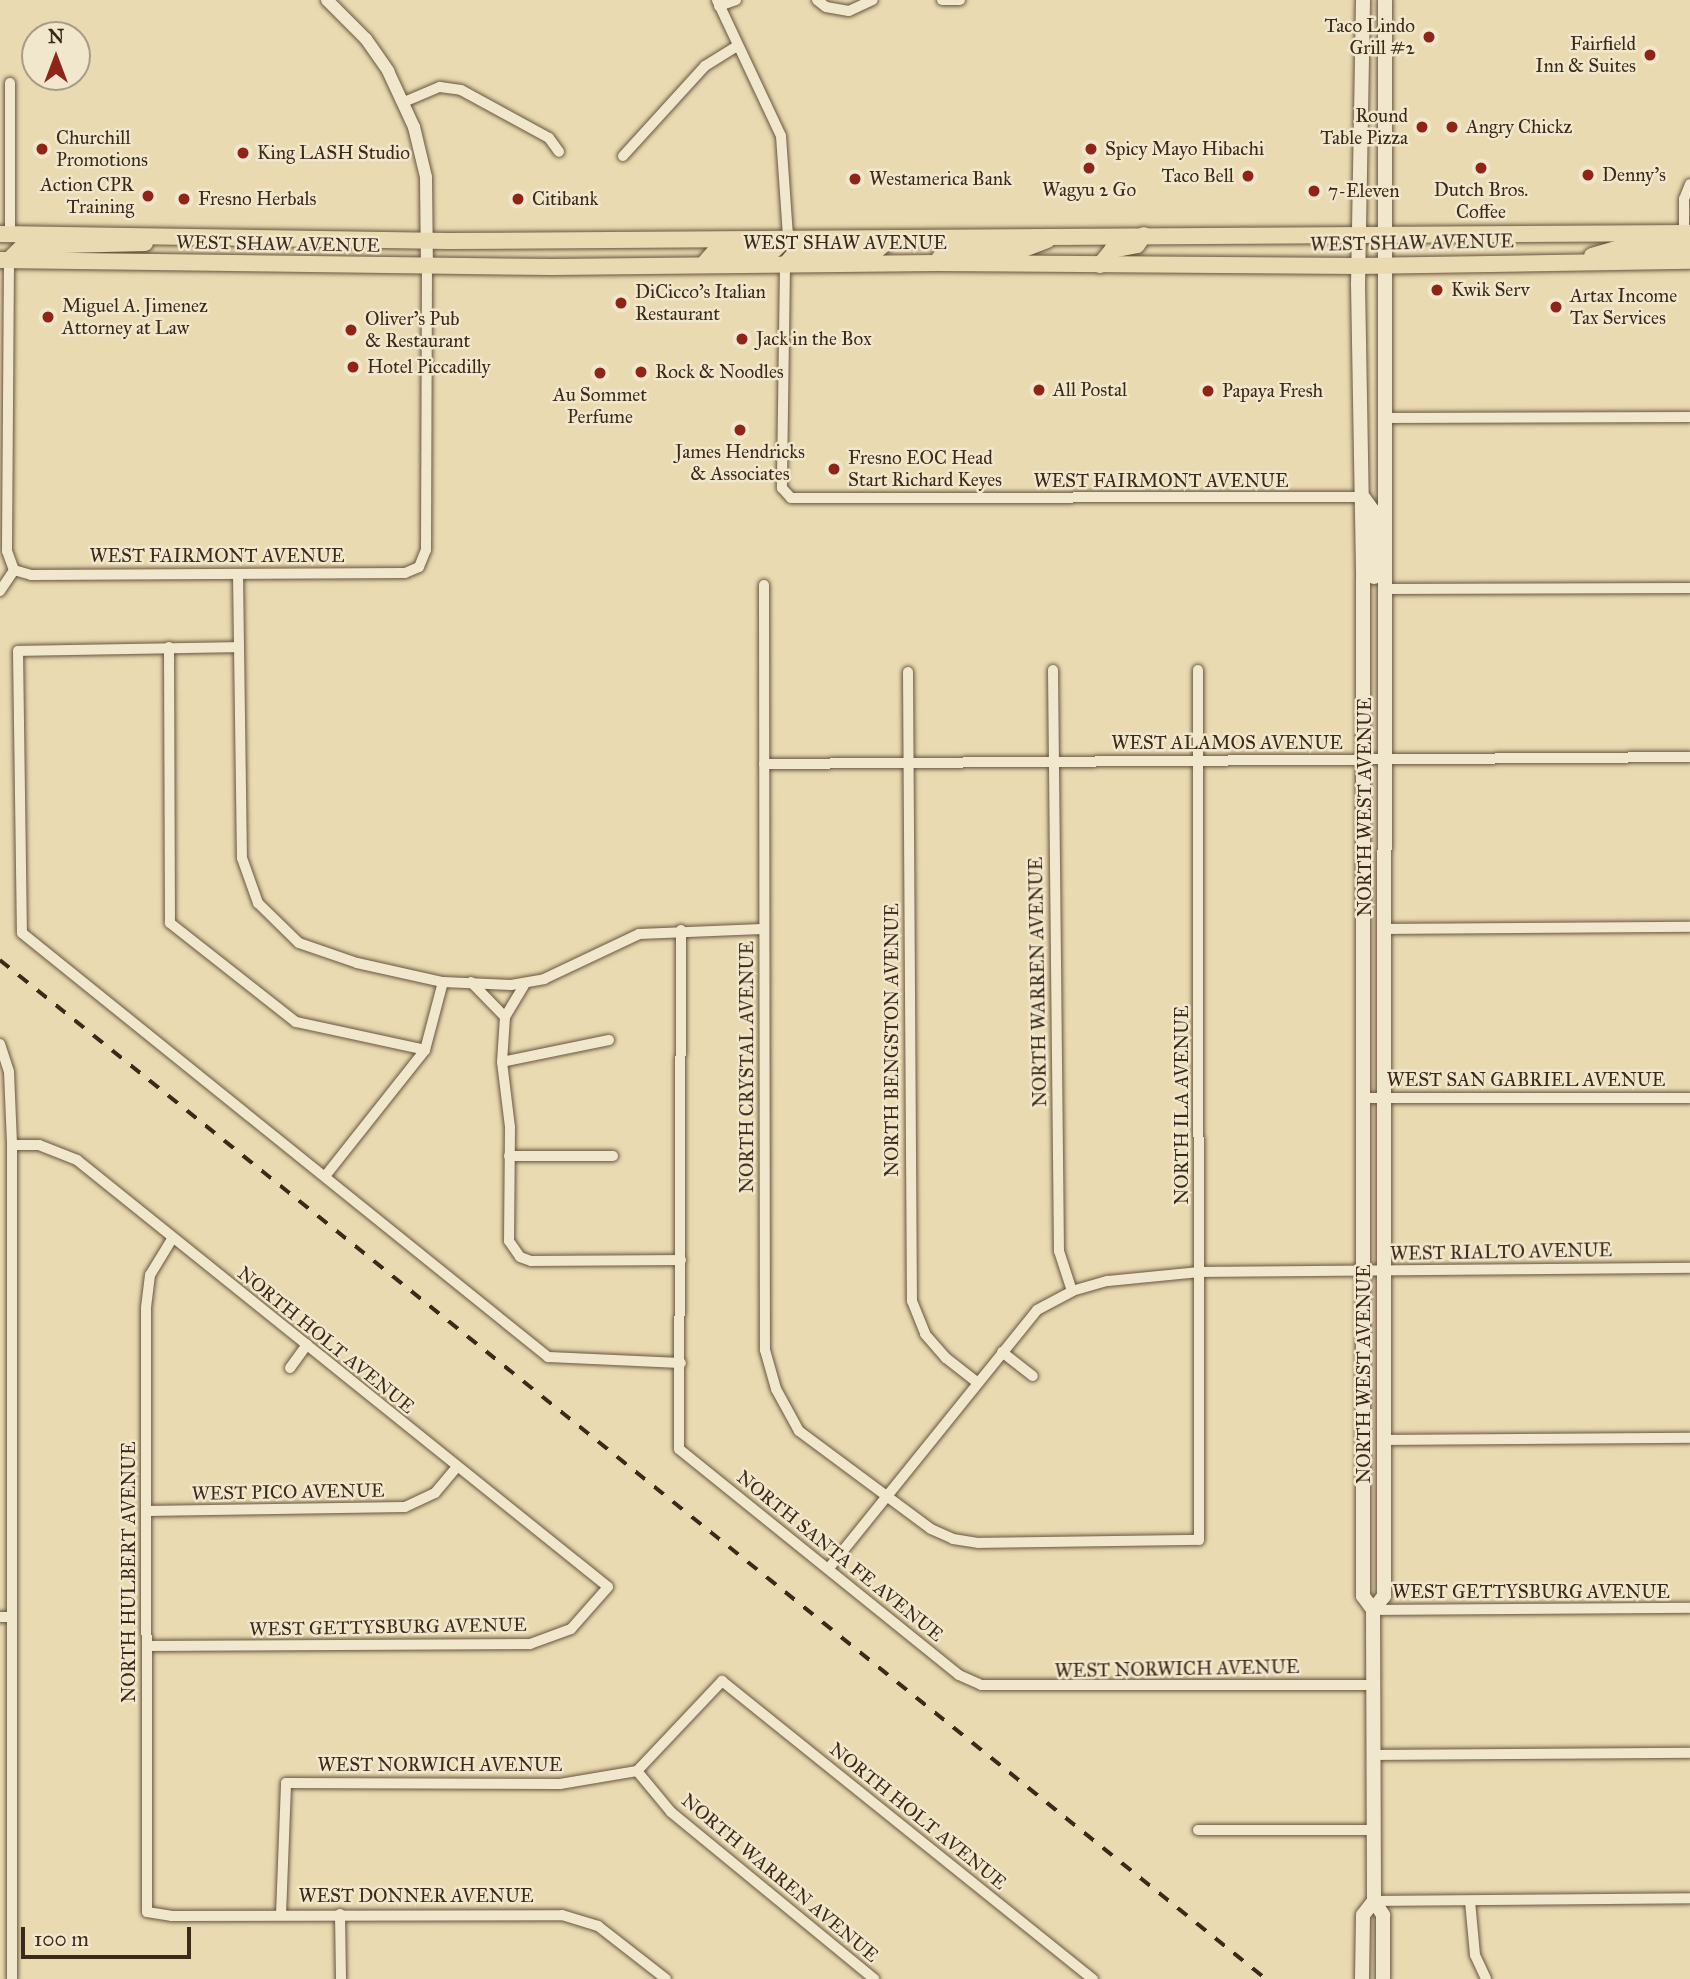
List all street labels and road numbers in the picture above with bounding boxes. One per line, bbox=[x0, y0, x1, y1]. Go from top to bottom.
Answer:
street label: WEST SHAW AVENUE bbox=[1310, 230, 1514, 256]
street label: WEST SHAW AVENUE bbox=[176, 231, 380, 257]
street label: WEST SHAW AVENUE bbox=[743, 232, 947, 254]
street label: WEST FAIRMONT AVENUE bbox=[1033, 470, 1289, 492]
street label: WEST FAIRMONT AVENUE bbox=[89, 545, 345, 567]
street label: NORTH WEST AVENUE bbox=[1354, 697, 1376, 917]
street label: WEST ALAMOS AVENUE bbox=[1111, 732, 1343, 754]
street label: NORTH WARREN AVENUE bbox=[1024, 857, 1052, 1107]
street label: NORTH BENGSTON AVENUE bbox=[881, 903, 903, 1177]
street label: NORTH CRYSTAL AVENUE bbox=[736, 941, 758, 1193]
street label: NORTH ILA AVENUE bbox=[1171, 1005, 1193, 1205]
street label: WEST SAN GABRIEL AVENUE bbox=[1387, 1069, 1665, 1091]
street label: WEST RIALTO AVENUE bbox=[1390, 1239, 1612, 1265]
street label: NORTH HOLT AVENUE bbox=[233, 1262, 419, 1418]
street label: NORTH WEST AVENUE bbox=[1353, 1264, 1375, 1484]
street label: NORTH HULBERT AVENUE bbox=[118, 1441, 140, 1703]
street label: NORTH SANTA FE AVENUE bbox=[732, 1466, 948, 1646]
street label: WEST PICO AVENUE bbox=[191, 1479, 385, 1505]
street label: WEST GETTYSBURG AVENUE bbox=[1392, 1581, 1670, 1603]
street label: WEST GETTYSBURG AVENUE bbox=[249, 1613, 527, 1641]
street label: WEST NORWICH AVENUE bbox=[1054, 1655, 1300, 1683]
street label: NORTH HOLT AVENUE bbox=[825, 1738, 1011, 1894]
street label: WEST NORWICH AVENUE bbox=[318, 1754, 562, 1776]
street label: NORTH WARREN AVENUE bbox=[677, 1789, 883, 1967]
street label: WEST DONNER AVENUE bbox=[298, 1885, 534, 1907]

